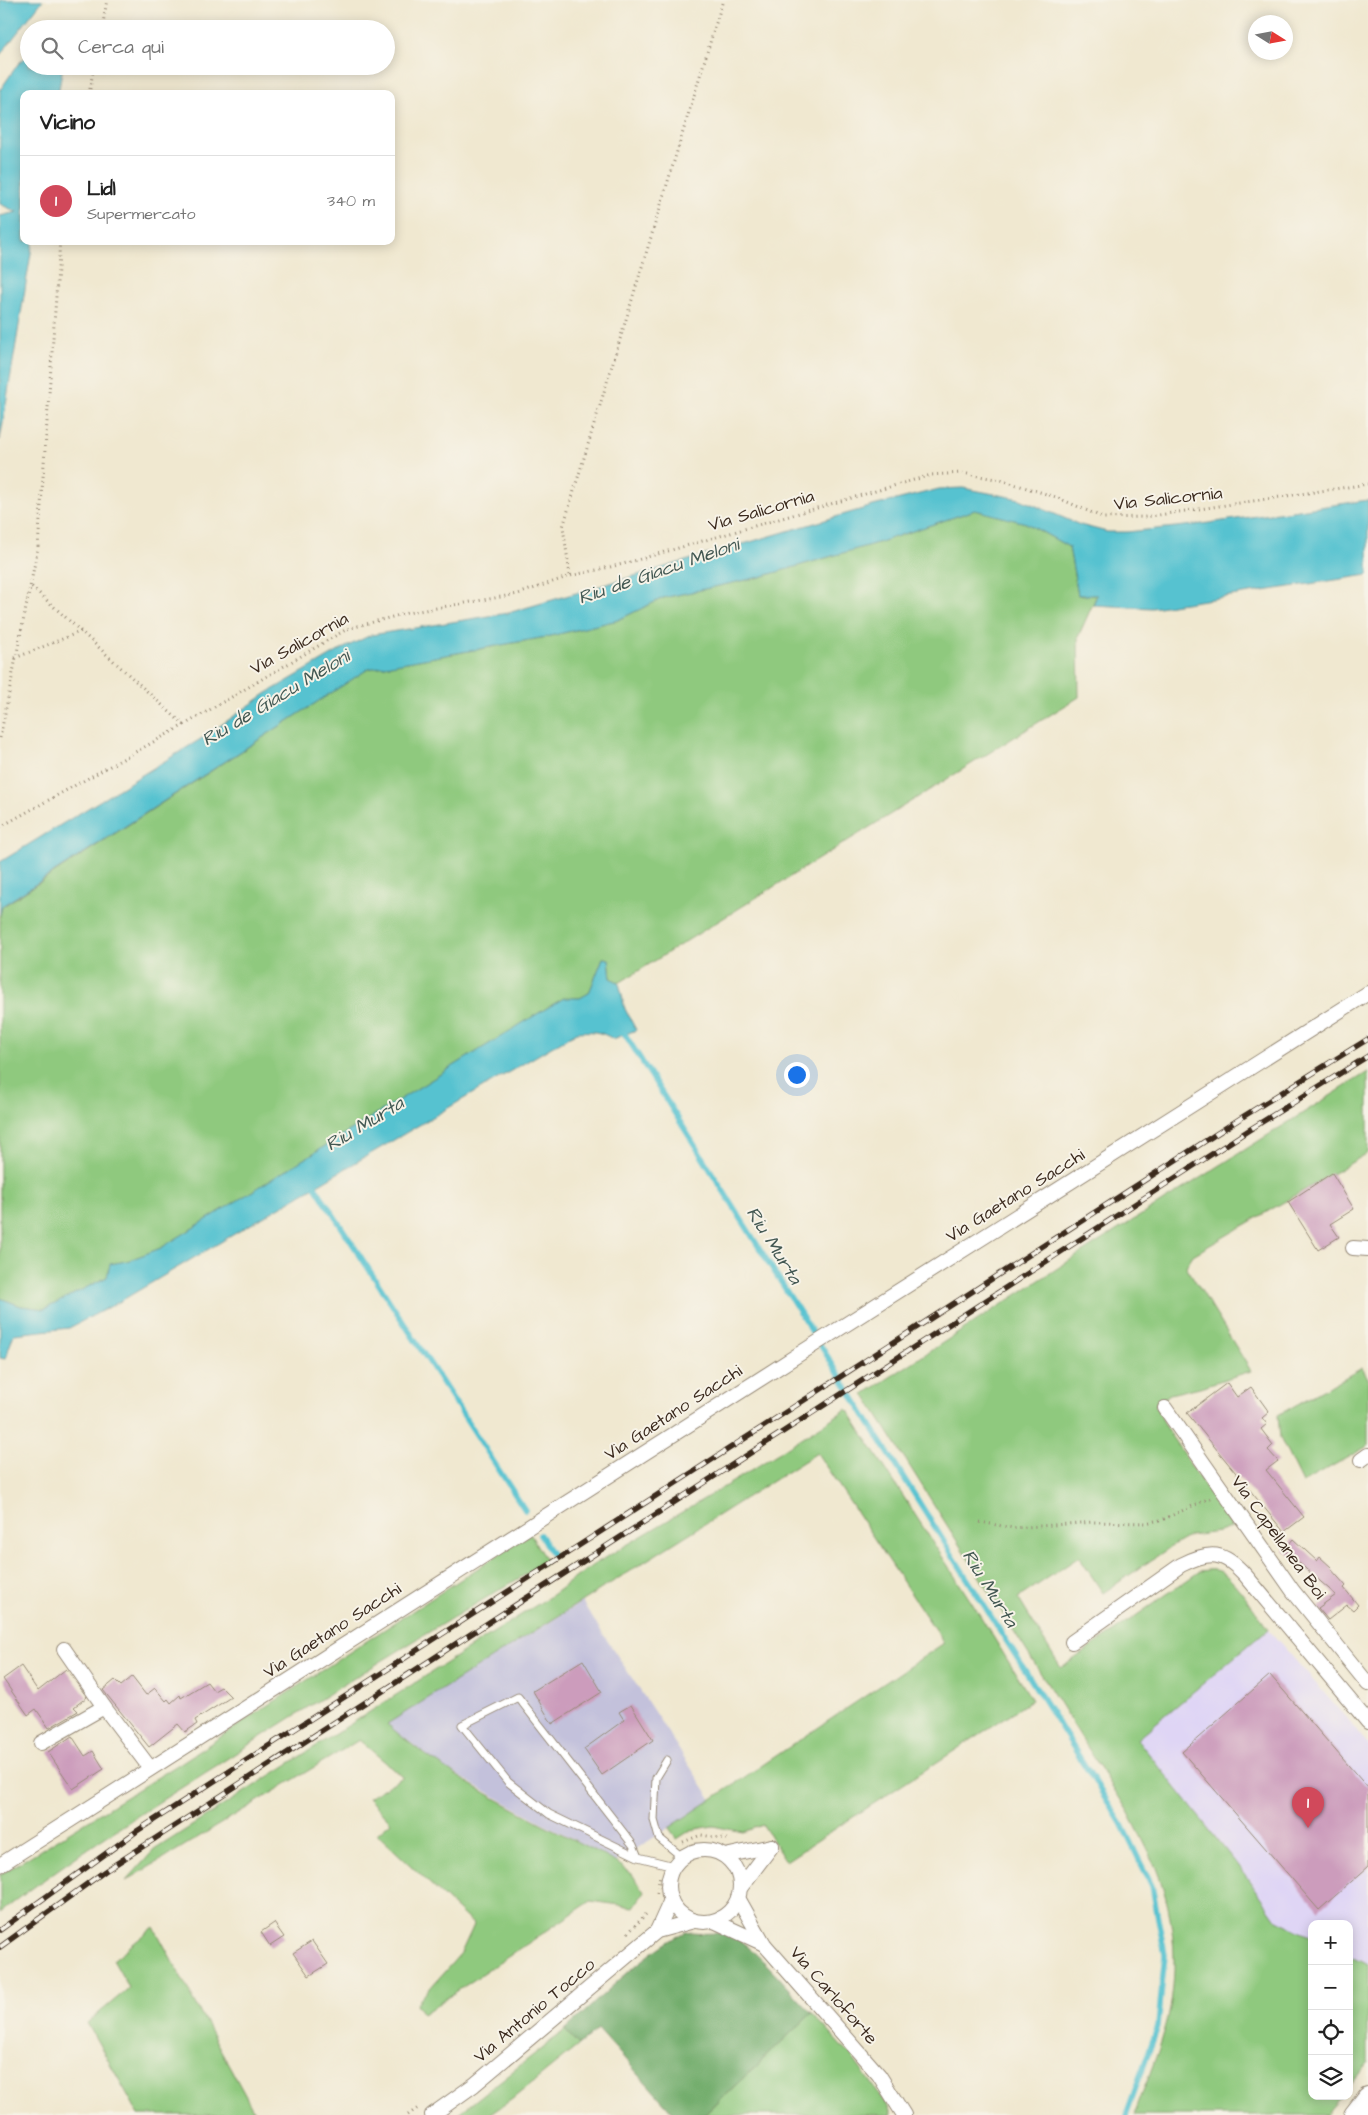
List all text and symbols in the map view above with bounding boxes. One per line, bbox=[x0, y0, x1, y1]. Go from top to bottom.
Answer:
north arrow bbox=[1248, 15, 1293, 60]
search box bbox=[20, 20, 395, 75]
icon: search bbox=[38, 34, 66, 62]
text: Cerca qui bbox=[78, 34, 164, 61]
text: Vicino bbox=[40, 108, 95, 137]
text: Lidl bbox=[87, 176, 116, 203]
text: 1 bbox=[55, 190, 57, 212]
text: 340 m bbox=[327, 190, 375, 212]
text: Supermercato bbox=[87, 203, 195, 225]
street label: Via Salicornia bbox=[1113, 480, 1224, 517]
street label: Via Salicornia bbox=[705, 483, 817, 538]
water label: Riu de Giacu Meloni bbox=[575, 531, 744, 612]
street label: Via Salicornia bbox=[246, 606, 353, 681]
water label: Riu de Giacu Meloni bbox=[197, 642, 357, 753]
your location bbox=[784, 1062, 810, 1088]
water label: Riu Murta bbox=[321, 1090, 410, 1158]
street label: Via Gaetano Sacchi bbox=[941, 1142, 1090, 1248]
water label: Riu Murta bbox=[739, 1202, 809, 1291]
street label: Via Gaetano Sacchi bbox=[600, 1358, 747, 1466]
street label: Via Capellanea Boi bbox=[1225, 1470, 1332, 1605]
water label: Riu Murta bbox=[955, 1545, 1025, 1634]
street label: Via Gaetano Sacchi bbox=[259, 1576, 406, 1684]
pin: 1 bbox=[1292, 1787, 1324, 1828]
map controls bbox=[1308, 1920, 1353, 2100]
button: + bbox=[1308, 1920, 1353, 1965]
street label: Via Carloforte bbox=[784, 1941, 884, 2050]
street label: Via Antonio Tocco bbox=[468, 1952, 600, 2069]
button: − bbox=[1308, 1965, 1353, 2010]
button: locate bbox=[1308, 2010, 1353, 2055]
button: layers bbox=[1308, 2055, 1353, 2100]

